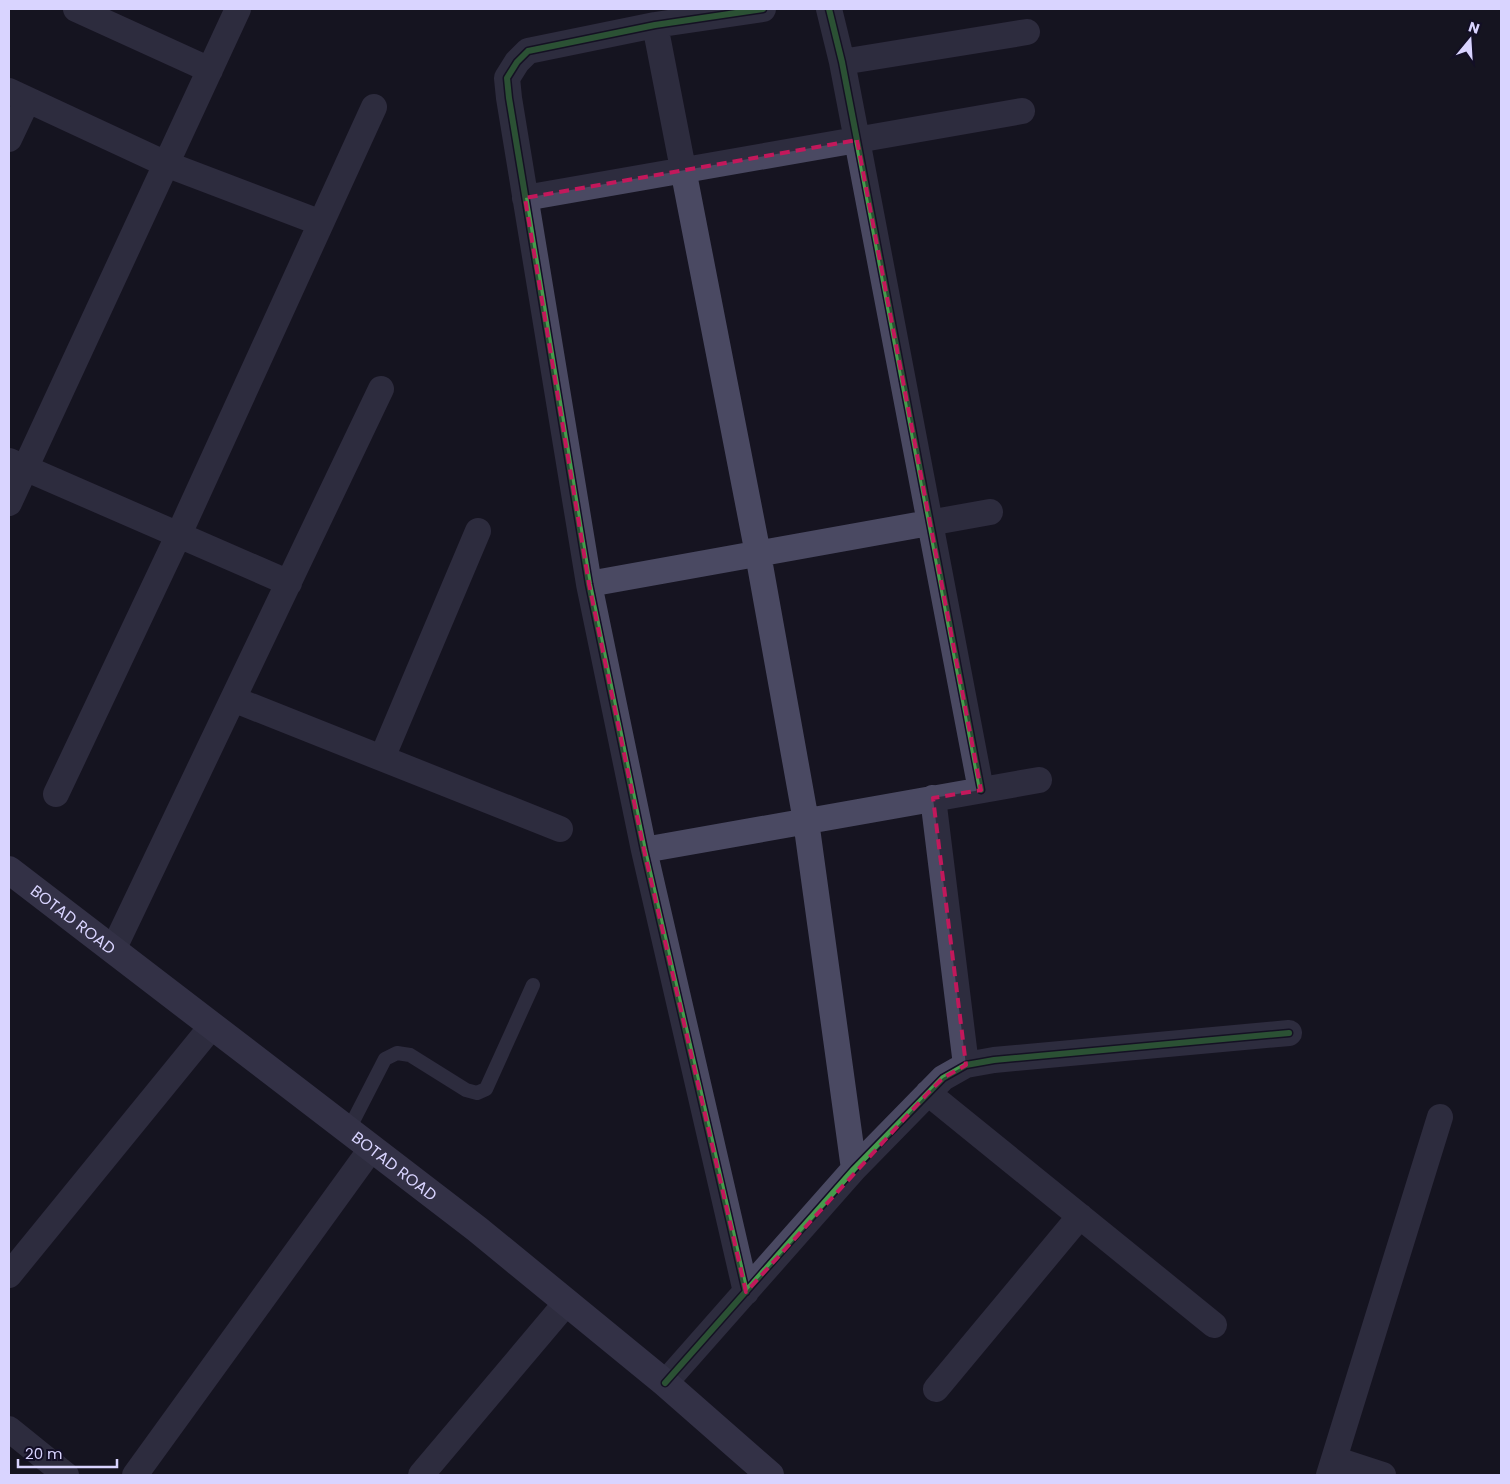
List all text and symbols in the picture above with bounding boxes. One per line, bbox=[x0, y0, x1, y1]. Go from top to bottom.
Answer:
north arrow bbox=[1445, 15, 1495, 65]
text: N bbox=[1466, 16, 1482, 39]
street label: BOTAD ROAD bbox=[26, 879, 121, 959]
street label: BOTAD ROAD bbox=[347, 1126, 442, 1206]
scale bar bbox=[18, 1436, 116, 1468]
text: 20 m bbox=[25, 1443, 63, 1464]

